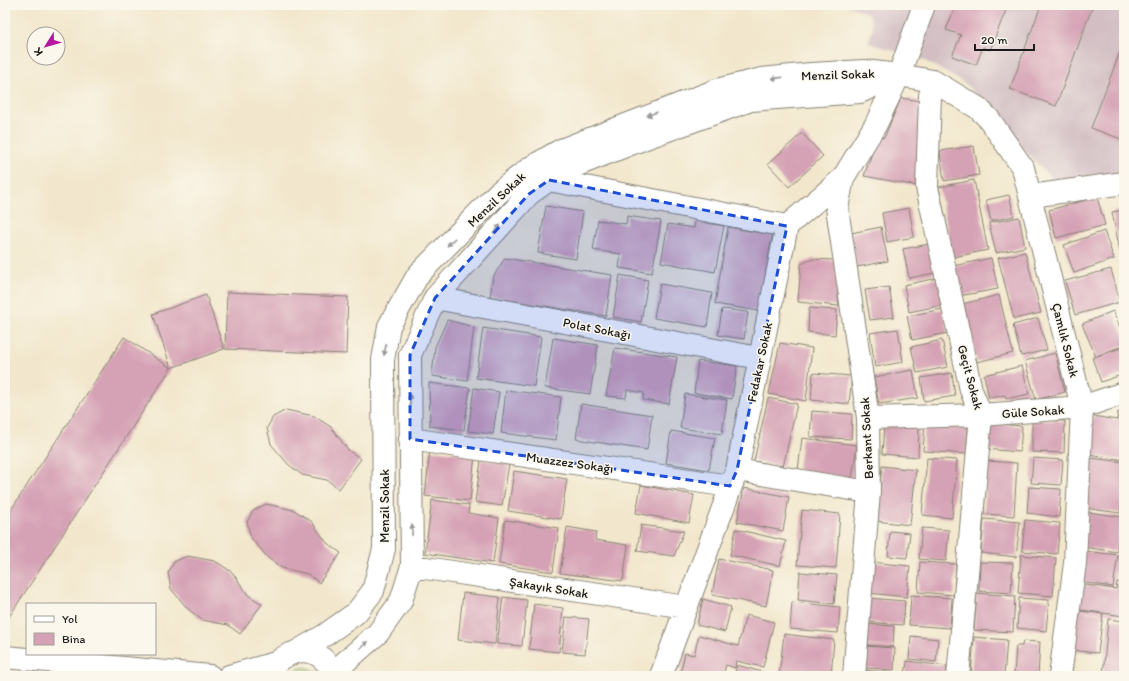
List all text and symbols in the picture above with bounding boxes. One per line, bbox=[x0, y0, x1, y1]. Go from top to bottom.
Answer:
north arrow bbox=[26, 26, 66, 66]
scale bar bbox=[975, 26, 1034, 52]
text: 20 m bbox=[981, 33, 1008, 47]
text: K bbox=[31, 44, 46, 58]
street label: Menzil Sokak bbox=[801, 66, 875, 83]
one-way arrow bbox=[771, 75, 783, 81]
one-way arrow bbox=[646, 112, 658, 118]
street label: Menzil Sokak bbox=[464, 169, 529, 230]
one-way arrow bbox=[493, 224, 502, 235]
one-way arrow bbox=[447, 237, 456, 246]
street label: Çamlık Sokak bbox=[1049, 301, 1082, 379]
street label: Polat Sokağı bbox=[562, 315, 632, 342]
street label: Fedakar Sokak bbox=[744, 320, 775, 403]
street label: Geçit Sokak bbox=[955, 343, 986, 411]
one-way arrow bbox=[381, 344, 387, 356]
one-way arrow bbox=[407, 393, 413, 406]
street label: Berkant Sokak bbox=[857, 396, 876, 479]
street label: Güle Sokak bbox=[1001, 402, 1065, 421]
street label: Muazzez Sokağı bbox=[525, 449, 615, 476]
street label: Menzil Sokak bbox=[377, 469, 392, 543]
one-way arrow bbox=[409, 523, 415, 536]
street label: Şakayık Sokak bbox=[508, 574, 590, 601]
legend bbox=[26, 603, 156, 655]
text: Yol bbox=[62, 612, 78, 626]
text: Bina bbox=[62, 632, 86, 646]
one-way arrow bbox=[360, 641, 369, 650]

